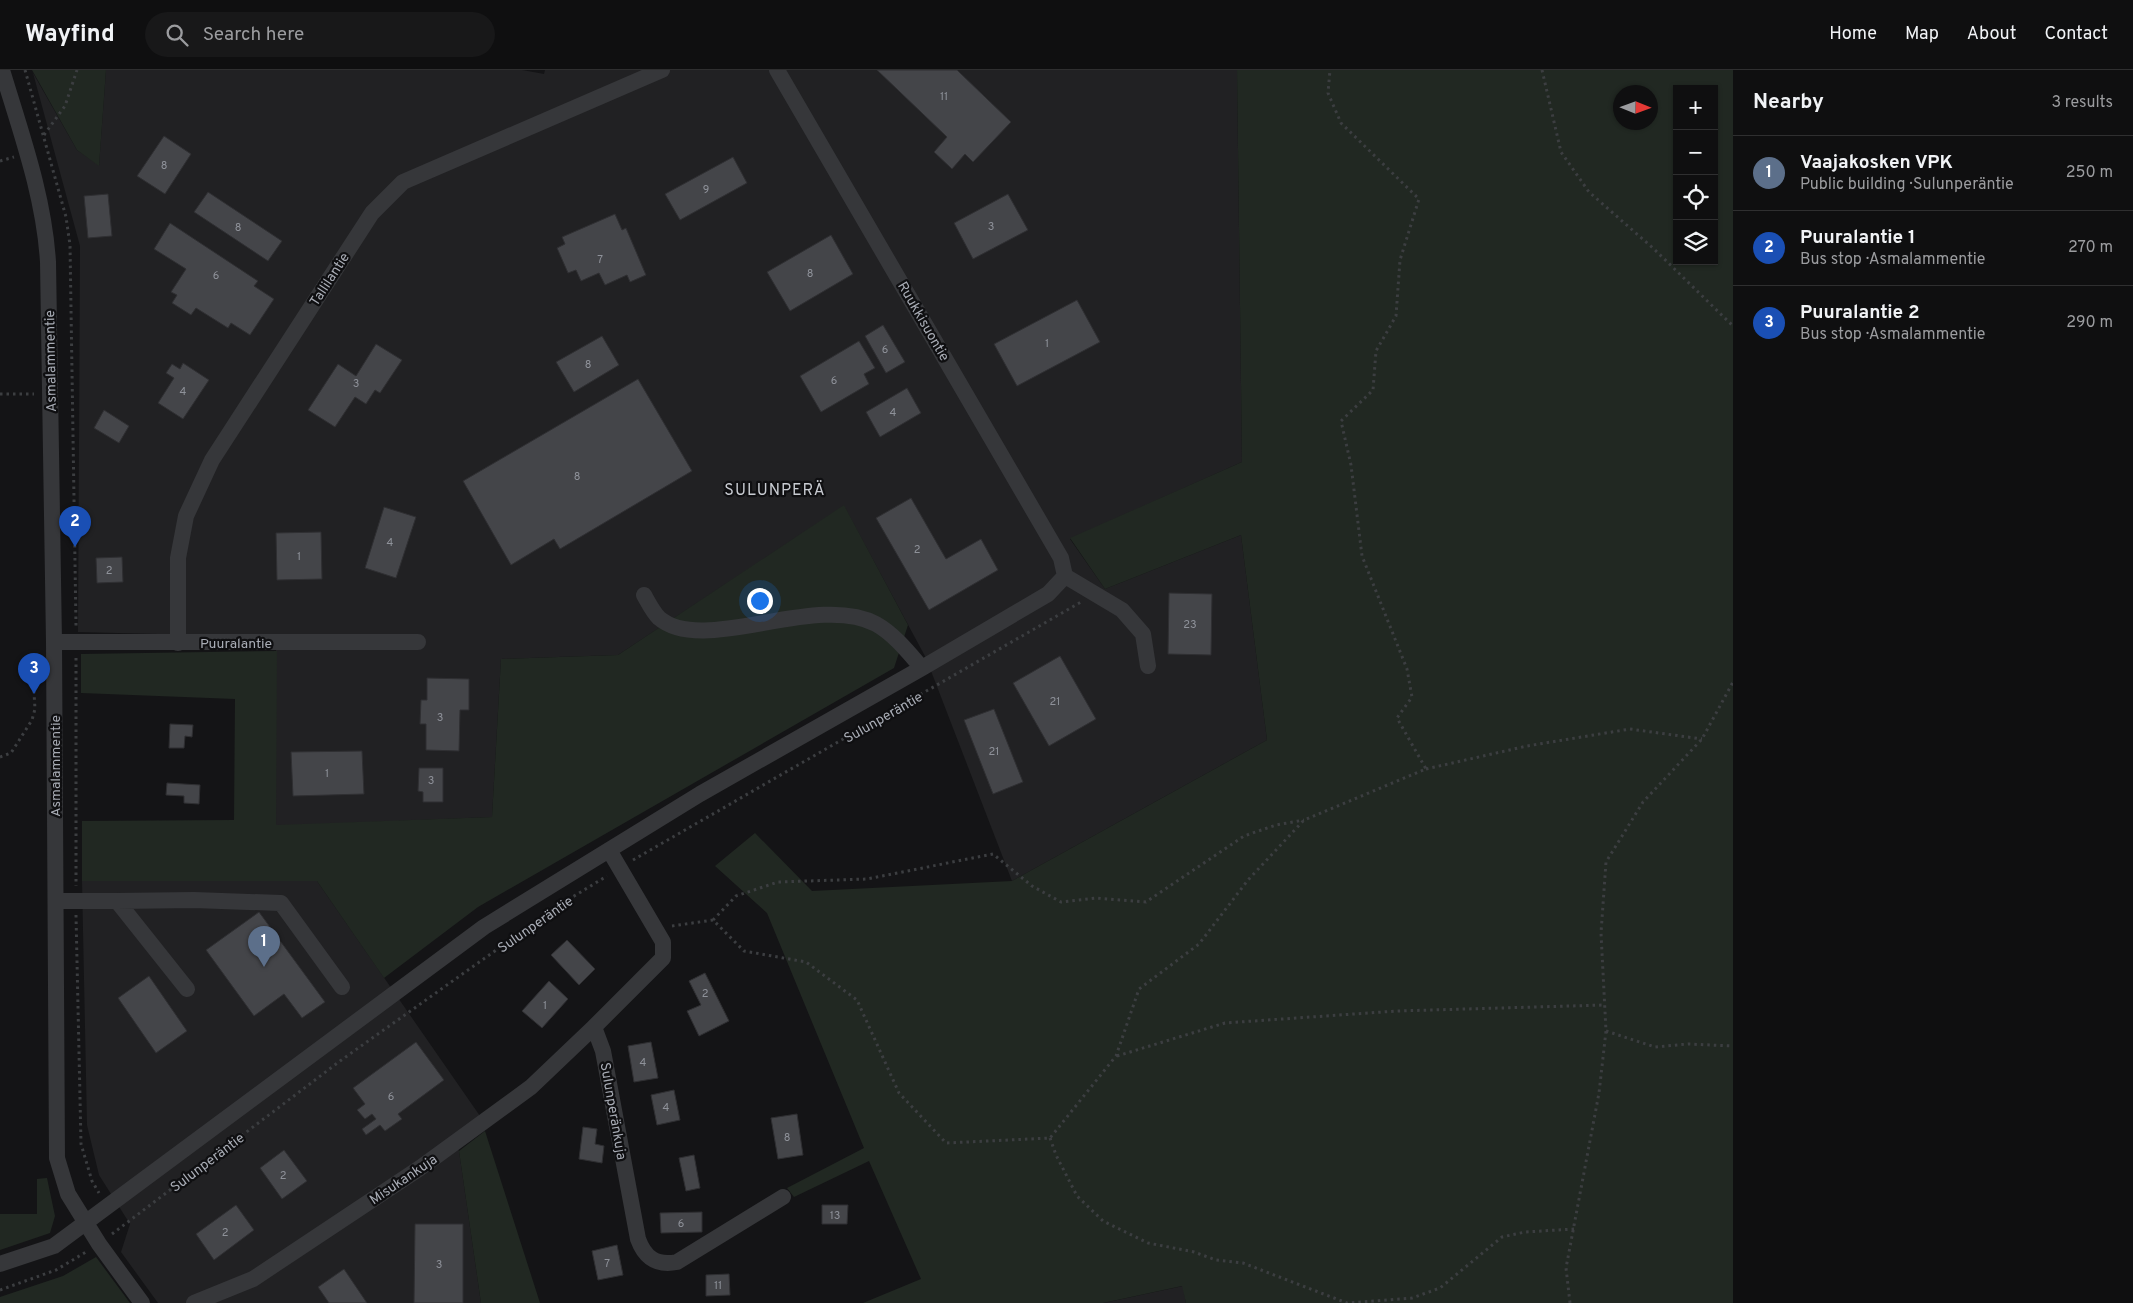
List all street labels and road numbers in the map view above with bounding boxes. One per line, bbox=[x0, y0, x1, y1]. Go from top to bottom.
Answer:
street label: Tallilantie bbox=[307, 250, 354, 310]
street label: Ruukkisuontie bbox=[893, 279, 952, 365]
street label: Asmalammentie bbox=[42, 310, 61, 412]
street label: Puuralantie bbox=[200, 636, 272, 653]
street label: Sulunperäntie bbox=[841, 689, 926, 748]
street label: Asmalammentie bbox=[48, 715, 65, 817]
street label: Sulunperäntie bbox=[495, 893, 577, 957]
street label: Sulunperänkuja bbox=[596, 1061, 629, 1161]
street label: Sulunperäntie bbox=[168, 1130, 248, 1196]
street label: Misukankuja bbox=[367, 1151, 441, 1209]

